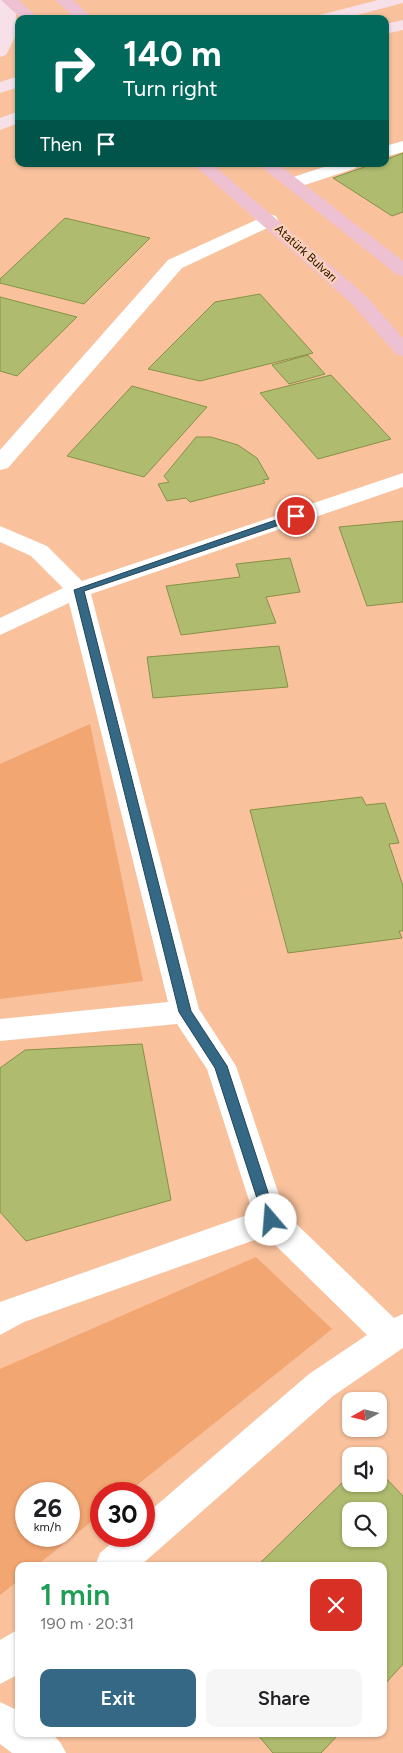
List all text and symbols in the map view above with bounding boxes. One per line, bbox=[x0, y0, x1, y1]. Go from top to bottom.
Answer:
text: 140 m bbox=[123, 33, 221, 75]
icon: right bbox=[40, 35, 105, 100]
text: Turn right bbox=[123, 75, 218, 102]
icon: arrive bbox=[92, 130, 120, 158]
text: Then bbox=[40, 133, 82, 156]
street label: Atatürk Bulvarı bbox=[272, 222, 340, 284]
pin bbox=[275, 495, 317, 537]
icon: arrive bbox=[282, 502, 310, 530]
position arrow bbox=[244, 1193, 296, 1245]
north arrow bbox=[342, 1392, 388, 1438]
map controls bbox=[342, 1392, 387, 1547]
button: sound bbox=[342, 1447, 387, 1492]
speed limit sign: 30 bbox=[90, 1482, 155, 1547]
text: 26 bbox=[33, 1493, 62, 1523]
button: search bbox=[342, 1502, 387, 1547]
text: km/h bbox=[34, 1520, 61, 1534]
text: 1 min bbox=[40, 1576, 110, 1613]
button: close bbox=[310, 1579, 362, 1631]
text: 190 m · 20:31 bbox=[40, 1614, 134, 1633]
button: Exit bbox=[40, 1669, 196, 1727]
button: Share bbox=[206, 1669, 362, 1727]

